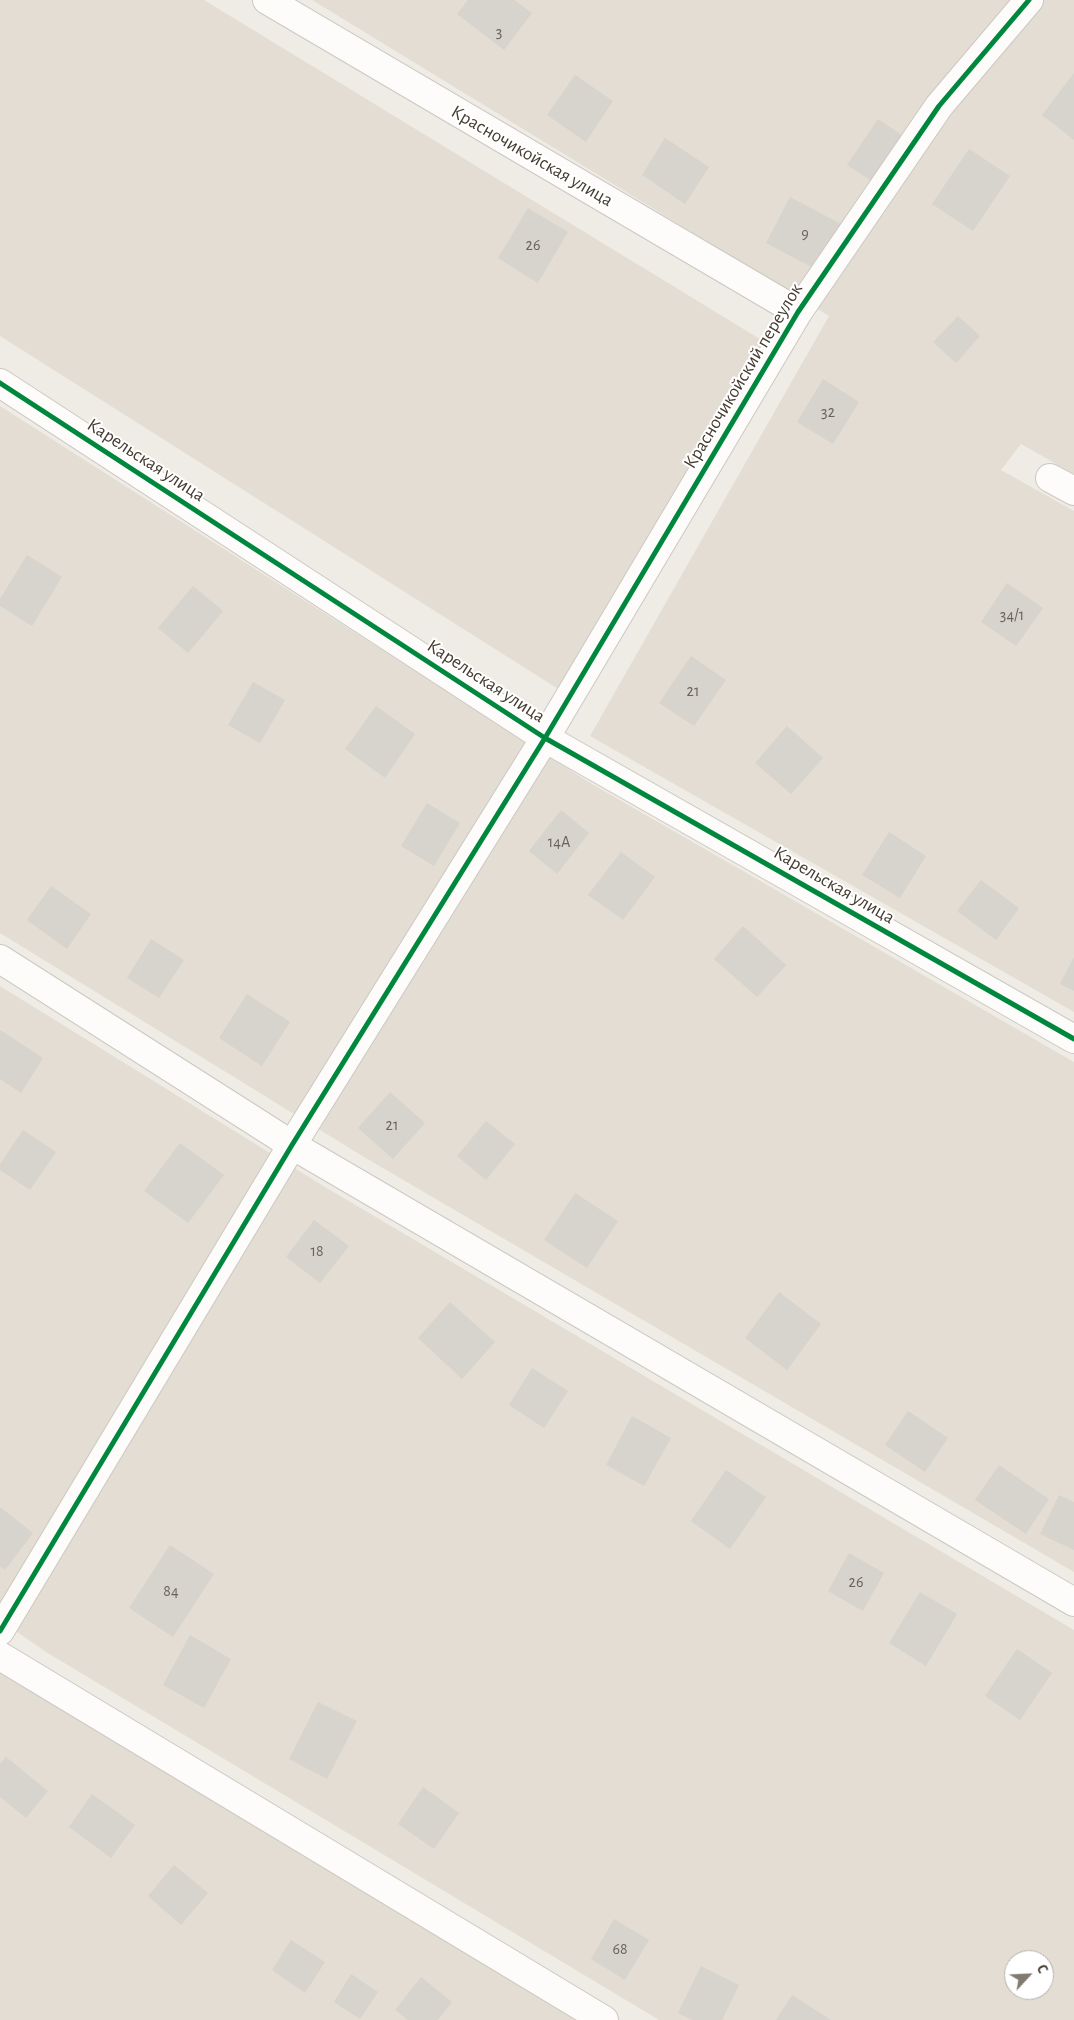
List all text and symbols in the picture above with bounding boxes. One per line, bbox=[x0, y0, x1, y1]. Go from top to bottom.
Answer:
house number: 3 bbox=[496, 22, 502, 42]
street label: Красночикойская улица bbox=[447, 100, 617, 212]
house number: 9 bbox=[801, 224, 809, 244]
house number: 26 bbox=[526, 235, 540, 255]
street label: Красночикойский переулок bbox=[678, 279, 808, 473]
house number: 32 bbox=[821, 402, 835, 422]
street label: Карельская улица bbox=[83, 413, 209, 507]
house number: 34/1 bbox=[1000, 605, 1024, 625]
street label: Карельская улица bbox=[423, 634, 549, 728]
house number: 21 bbox=[687, 681, 699, 701]
house number: 14А bbox=[548, 832, 570, 852]
street label: Карельская улица bbox=[769, 841, 899, 929]
house number: 21 bbox=[386, 1115, 398, 1135]
house number: 18 bbox=[310, 1241, 324, 1261]
house number: 26 bbox=[849, 1572, 863, 1592]
house number: 84 bbox=[163, 1581, 179, 1601]
house number: 68 bbox=[612, 1939, 628, 1959]
north arrow bbox=[1004, 1950, 1054, 2000]
text: С bbox=[1034, 1963, 1050, 1976]

